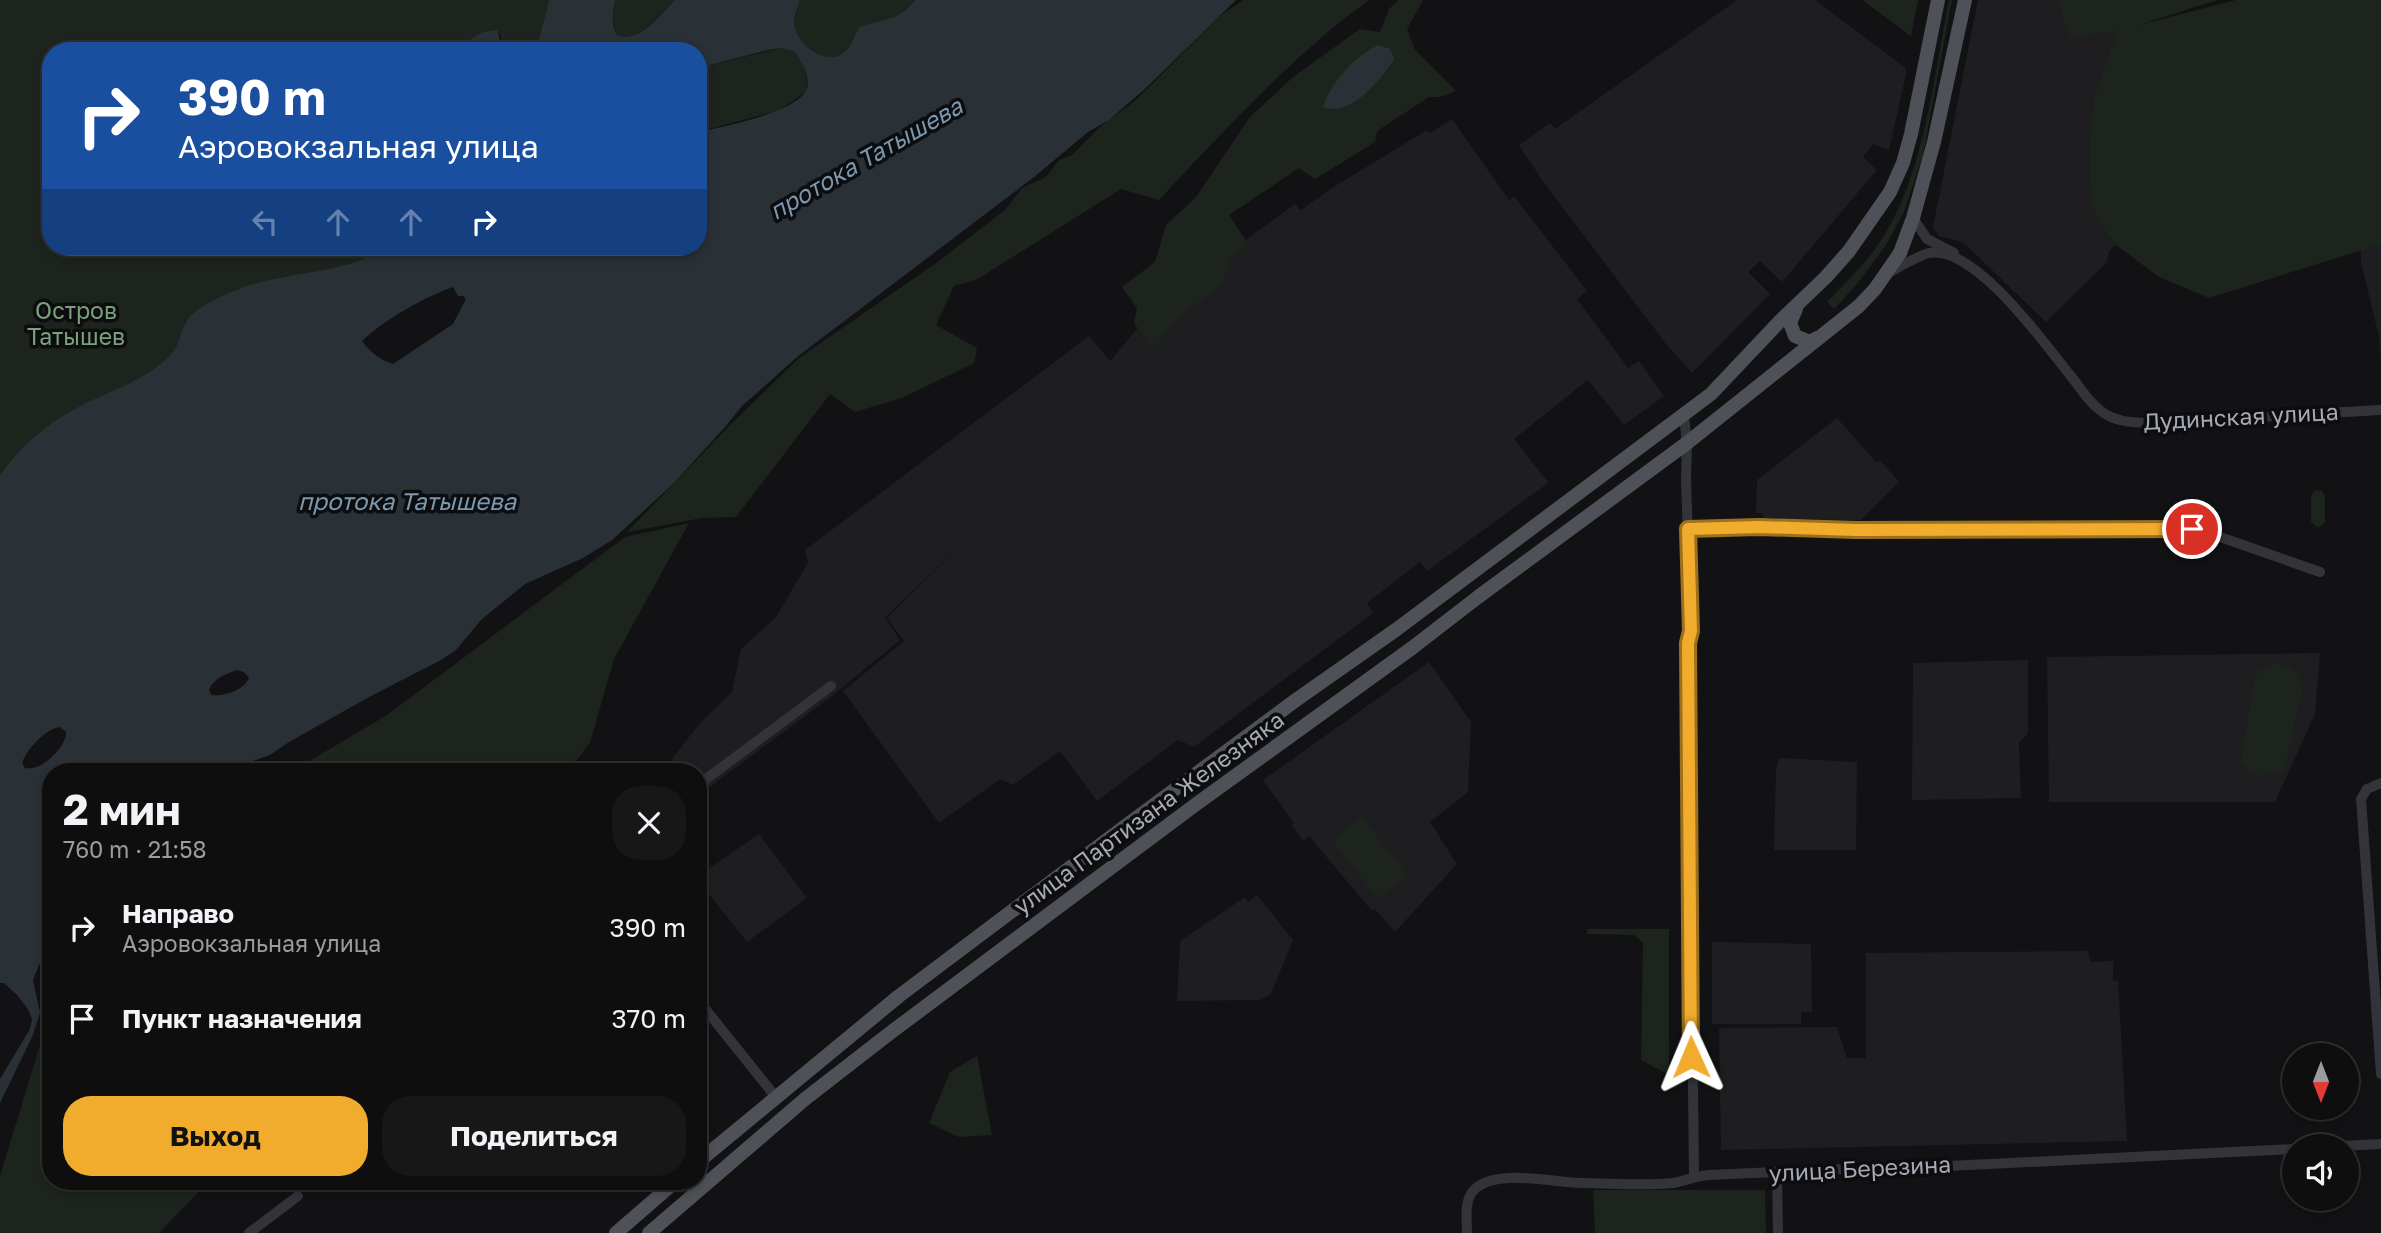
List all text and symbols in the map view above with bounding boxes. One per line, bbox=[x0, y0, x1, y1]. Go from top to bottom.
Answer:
text: 390 m bbox=[178, 67, 326, 126]
icon: right bbox=[63, 70, 154, 161]
water label: протока Татышева bbox=[764, 90, 968, 225]
text: Аэровокзальная улица bbox=[178, 127, 539, 165]
icon: left bbox=[246, 203, 284, 241]
icon: ahead bbox=[319, 203, 357, 241]
icon: ahead bbox=[392, 203, 430, 241]
icon: right bbox=[465, 203, 503, 241]
park label: Остров Татышев bbox=[27, 296, 125, 350]
street label: Дудинская улица bbox=[2143, 397, 2339, 435]
water label: протока Татышева bbox=[298, 486, 518, 515]
pin bbox=[2162, 499, 2222, 559]
icon: arrive bbox=[2173, 510, 2211, 548]
street label: улица Партизана Железняка bbox=[1008, 705, 1289, 920]
text: 2 мин bbox=[63, 784, 181, 834]
button: close bbox=[612, 786, 686, 860]
text: 760 m · 21:58 bbox=[63, 835, 207, 863]
text: Направо bbox=[122, 898, 234, 929]
icon: right bbox=[63, 909, 101, 947]
text: 390 m bbox=[609, 912, 686, 943]
text: Аэровокзальная улица bbox=[122, 929, 381, 957]
icon: arrive bbox=[63, 1000, 101, 1038]
text: Пункт назначения bbox=[122, 1003, 362, 1034]
text: 370 m bbox=[611, 1003, 686, 1034]
position arrow bbox=[1654, 1020, 1728, 1094]
north arrow bbox=[2282, 1043, 2359, 1120]
map controls bbox=[2282, 1043, 2359, 1211]
button: Выход bbox=[63, 1096, 368, 1176]
button: Поделиться bbox=[382, 1096, 686, 1176]
button: sound bbox=[2282, 1134, 2359, 1211]
street label: улица Березина bbox=[1768, 1149, 1952, 1187]

